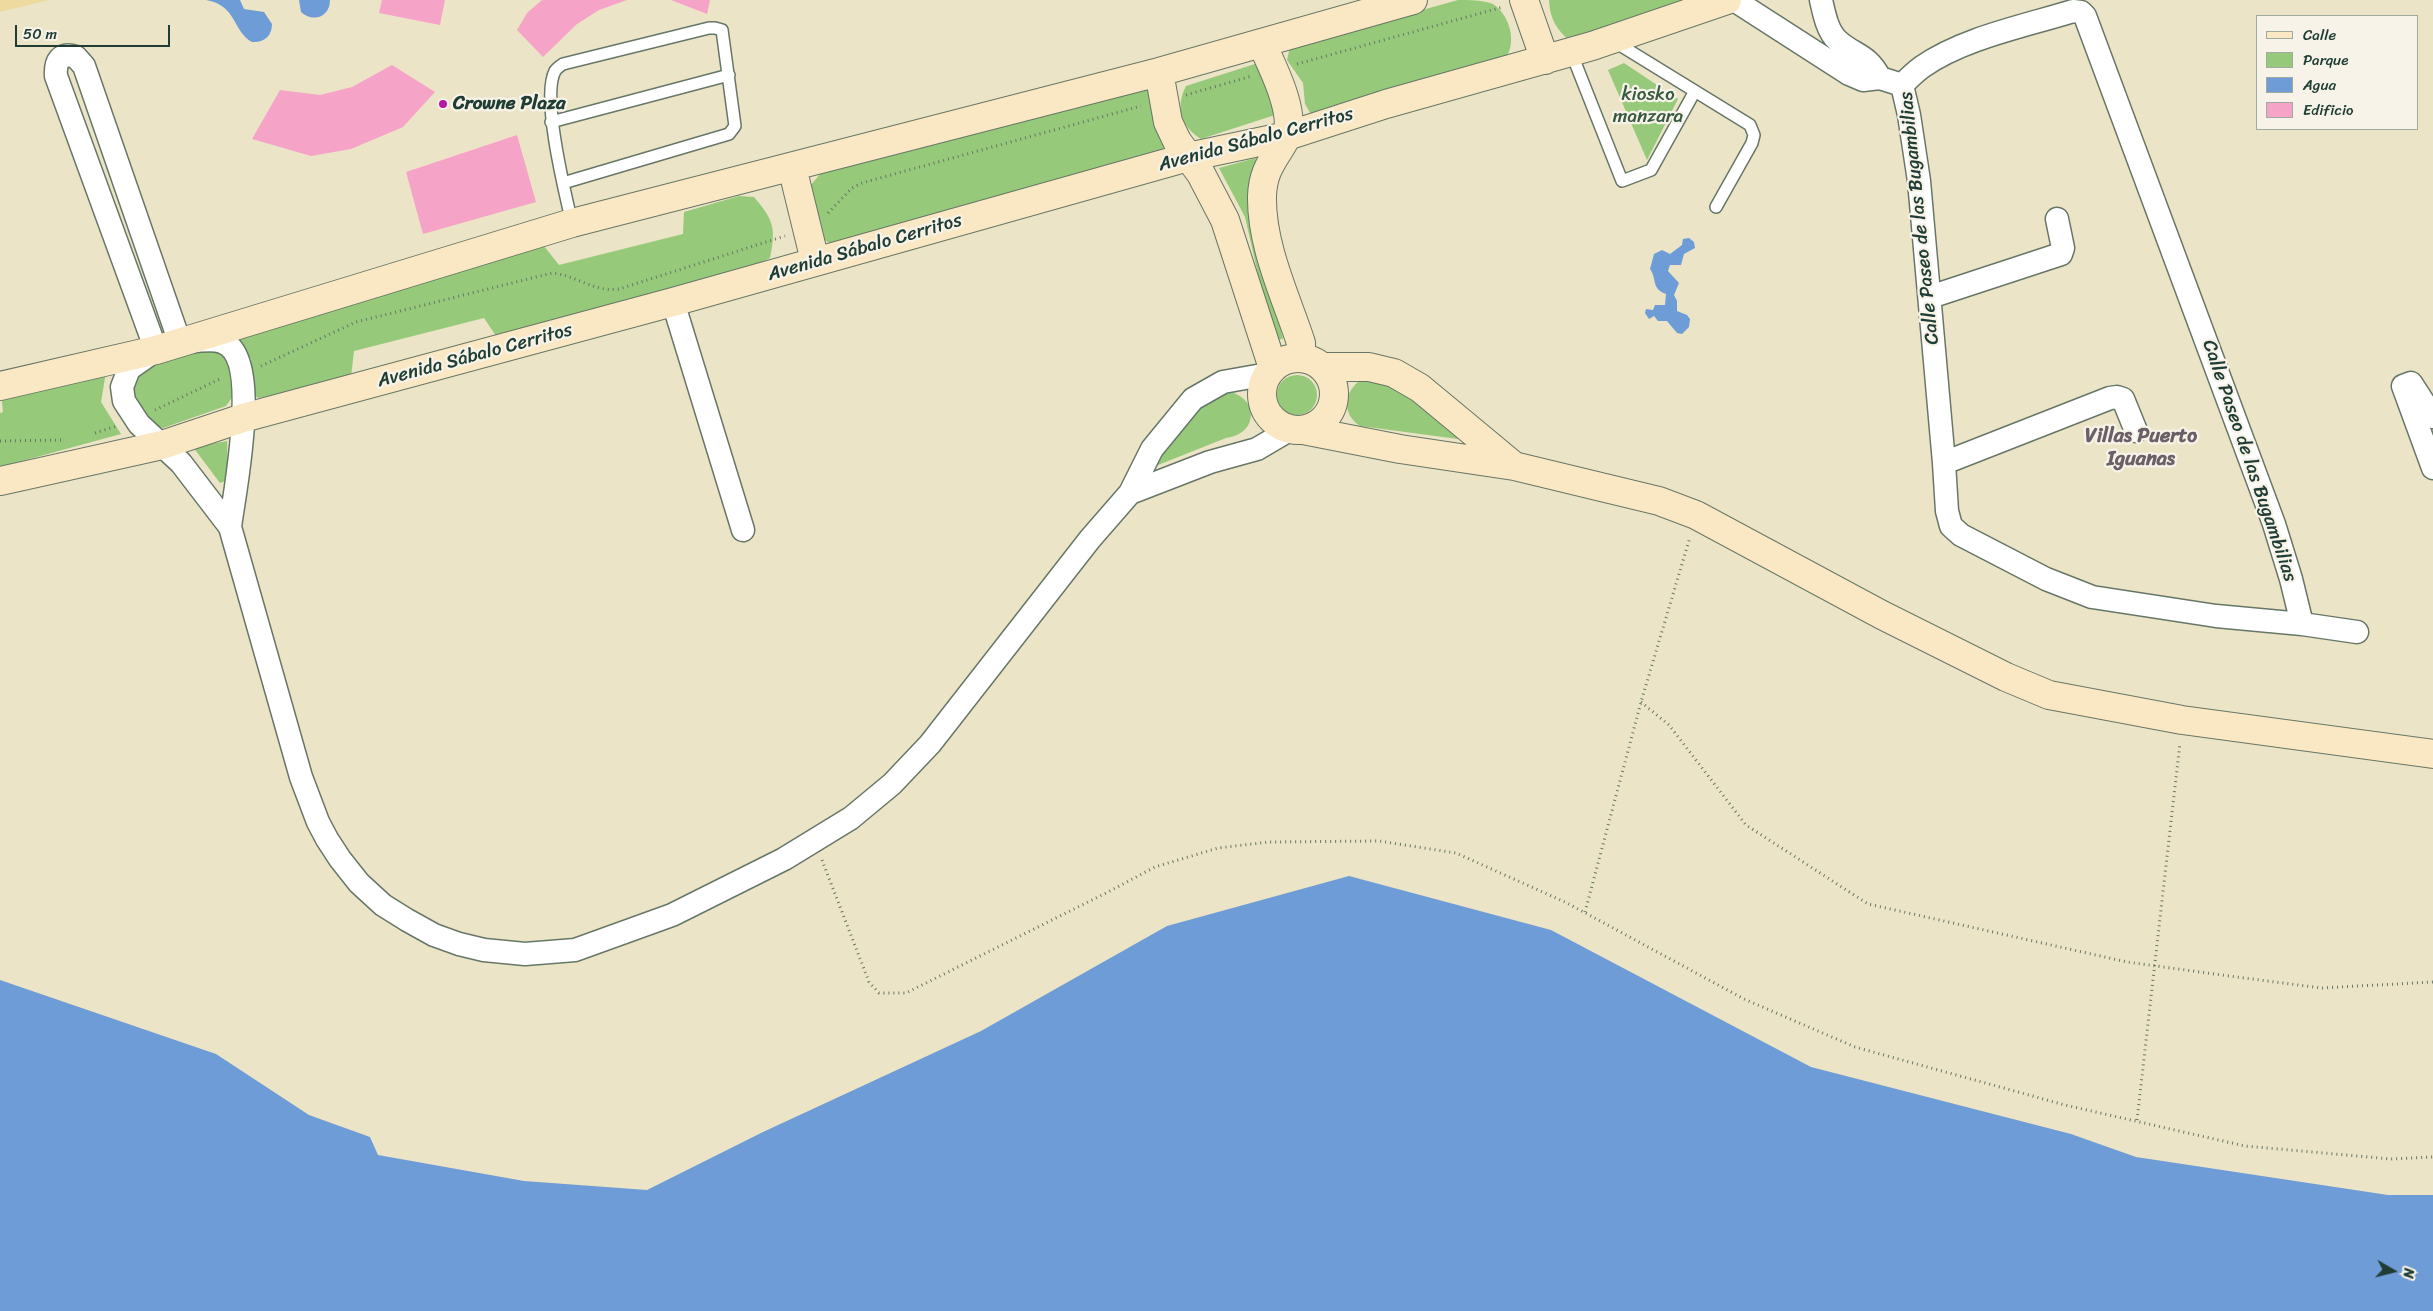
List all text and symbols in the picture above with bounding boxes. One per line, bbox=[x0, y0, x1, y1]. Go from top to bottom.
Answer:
scale bar bbox=[18, 15, 172, 47]
legend bbox=[2256, 15, 2418, 130]
text: 50 m bbox=[23, 21, 57, 47]
text: Calle bbox=[2303, 22, 2336, 48]
text: Parque bbox=[2303, 47, 2348, 73]
text: Agua bbox=[2303, 72, 2336, 98]
park label: kiosko manzara bbox=[1613, 84, 1683, 128]
street label: Calle Paseo de las Bugambilias bbox=[1895, 90, 1945, 346]
place label: Crowne Plaza bbox=[453, 93, 565, 115]
text: Edificio bbox=[2303, 97, 2354, 123]
marker: Crowne Plaza bbox=[437, 98, 449, 110]
street label: Avenida Sábalo Cerritos bbox=[1156, 103, 1356, 177]
street label: Avenida Sábalo Cerritos bbox=[765, 209, 965, 287]
street label: Avenida Sábalo Cerritos bbox=[375, 319, 575, 393]
street label: Calle Paseo de las Bugambilias bbox=[2197, 337, 2301, 585]
district label: Villas Puerto Iguanas bbox=[2085, 425, 2197, 472]
north arrow bbox=[2368, 1246, 2418, 1296]
text: N bbox=[2395, 1267, 2421, 1280]

